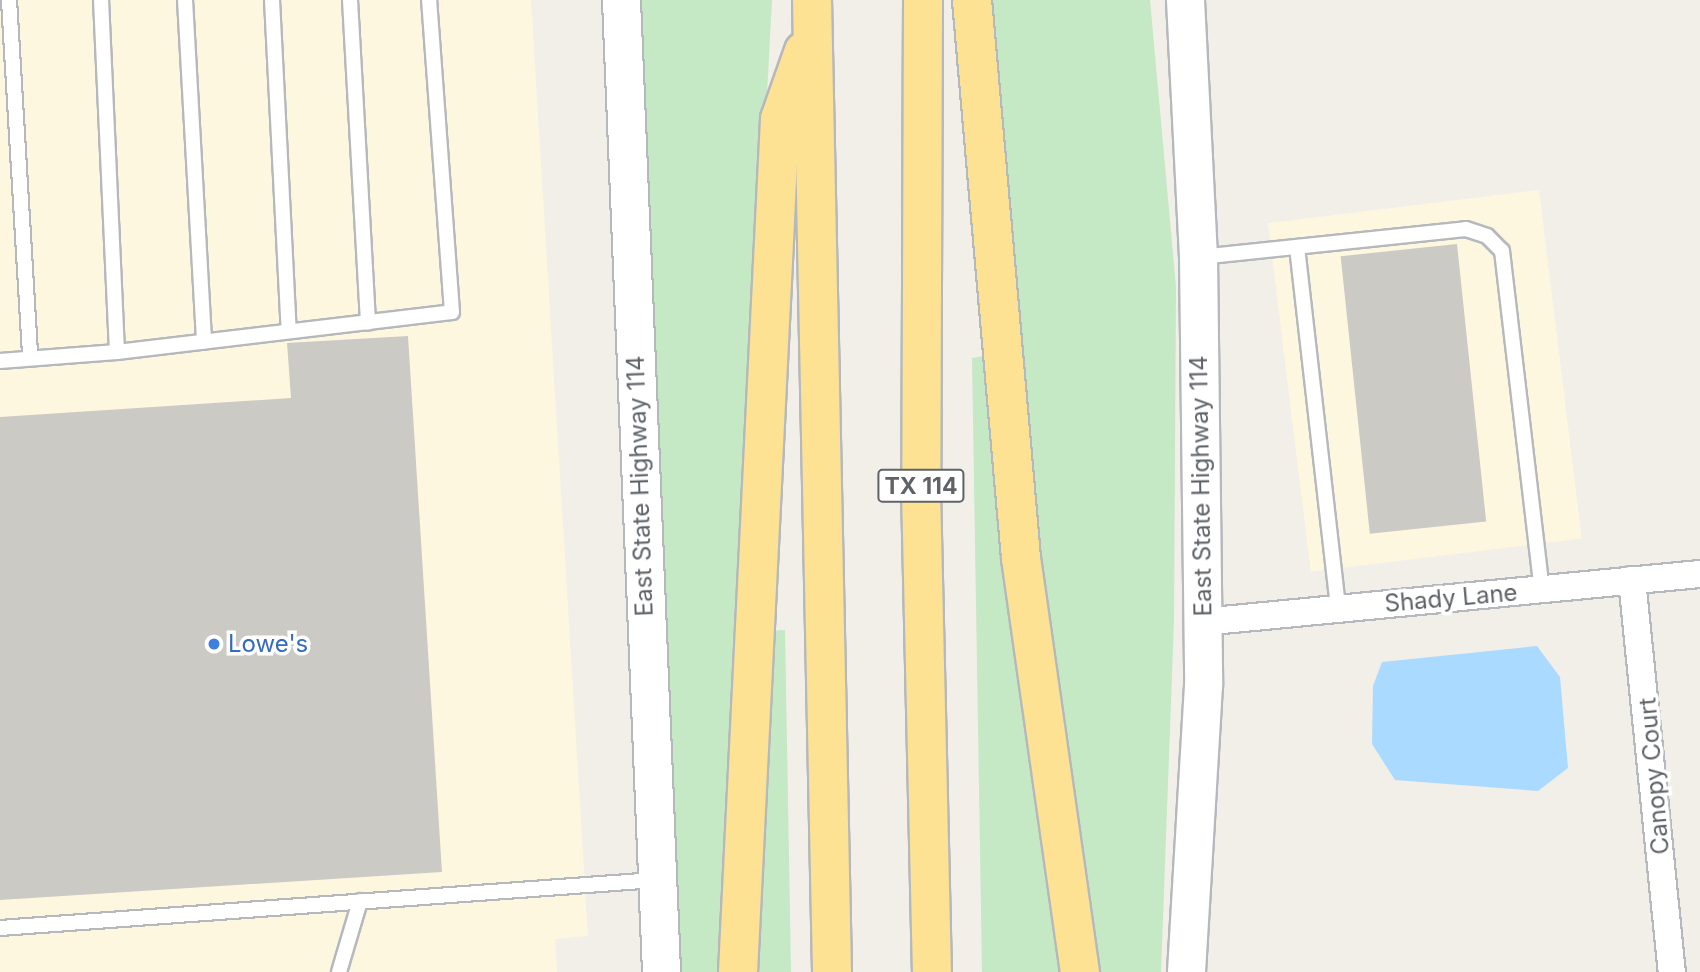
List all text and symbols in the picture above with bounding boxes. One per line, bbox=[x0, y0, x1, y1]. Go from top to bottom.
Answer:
street label: East State Highway 114 bbox=[621, 355, 659, 617]
street label: East State Highway 114 bbox=[1184, 355, 1218, 617]
road number: TX 114 bbox=[877, 466, 965, 506]
street label: Shady Lane bbox=[1383, 578, 1519, 618]
place label: Lowe's bbox=[228, 630, 308, 658]
marker: Lowe's bbox=[206, 636, 222, 652]
street label: Canopy Court bbox=[1633, 696, 1675, 856]

